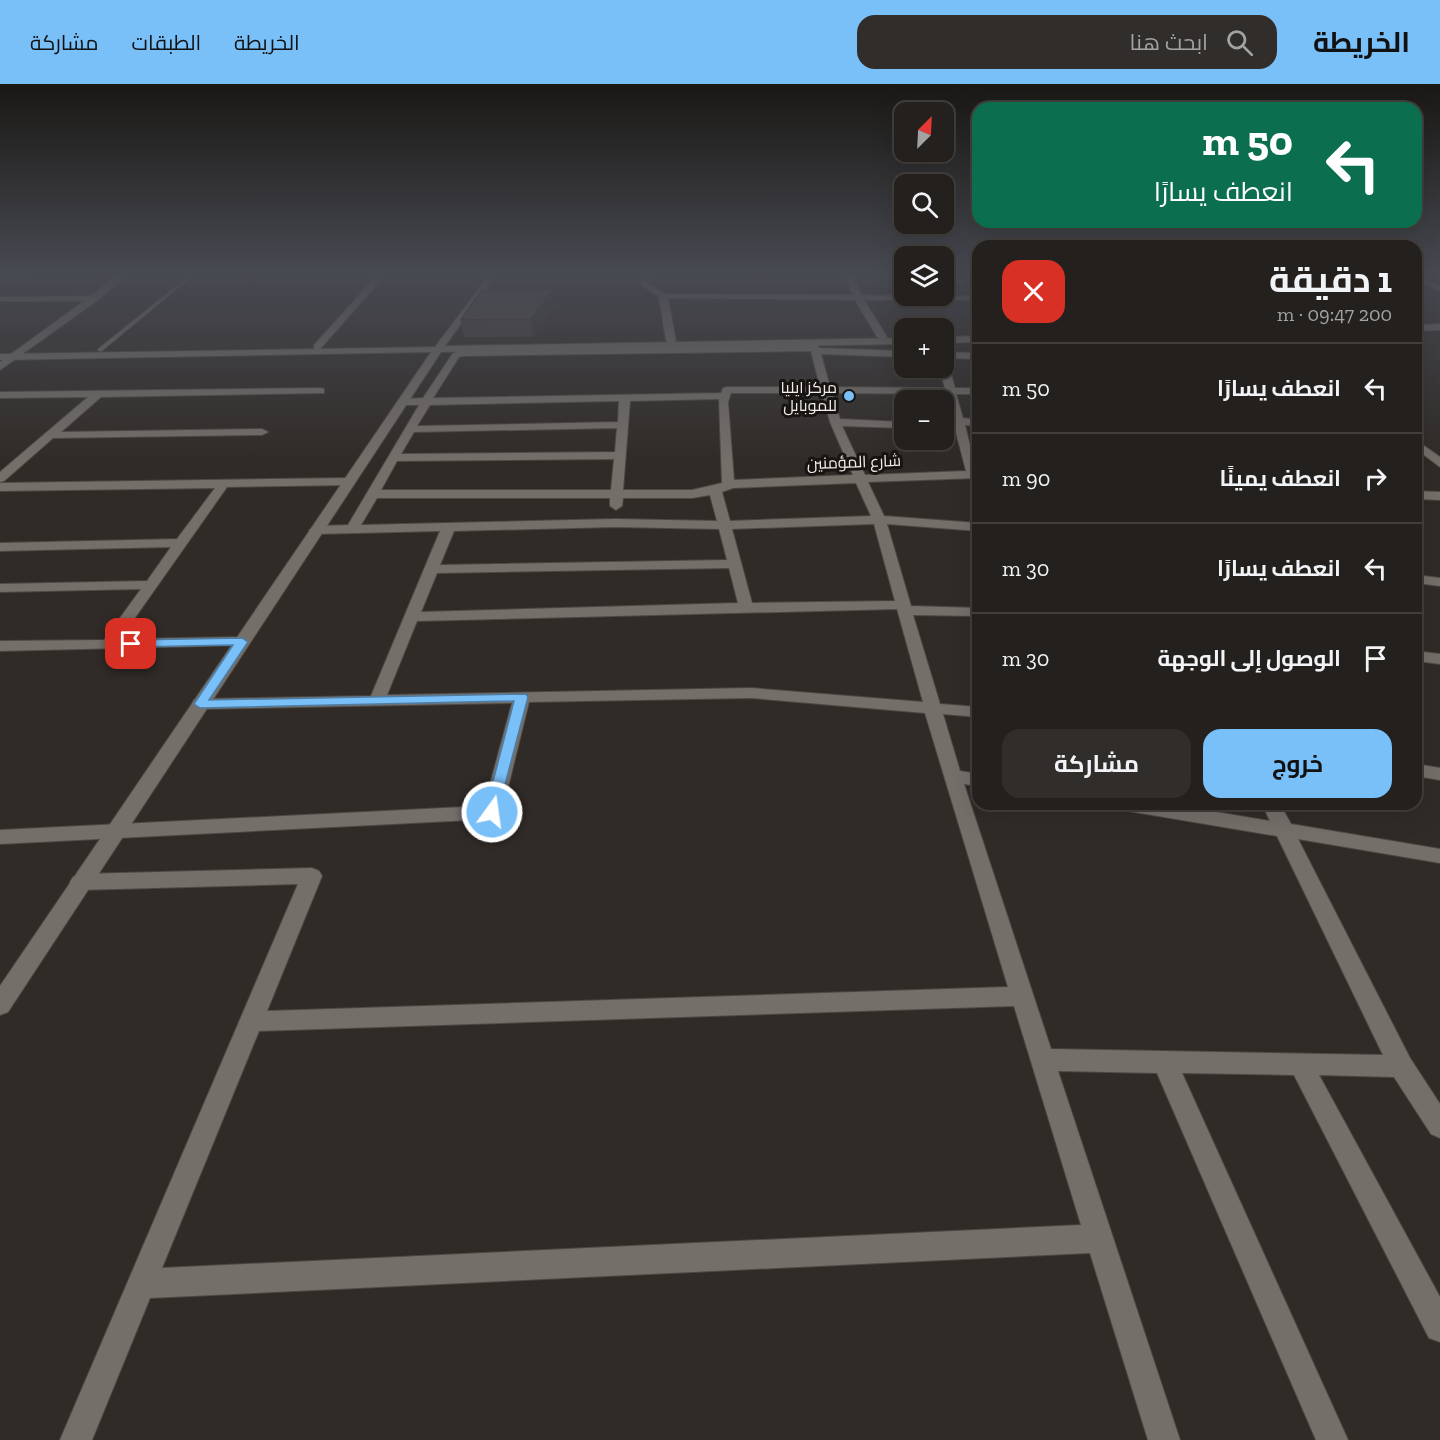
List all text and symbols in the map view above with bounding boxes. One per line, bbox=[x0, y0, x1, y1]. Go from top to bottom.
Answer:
search box bbox=[857, 15, 1277, 69]
icon: search bbox=[1223, 26, 1256, 59]
text: الخريطة bbox=[1313, 26, 1410, 59]
text: ابحث هنا bbox=[1129, 29, 1208, 56]
text: مشاركة bbox=[30, 30, 99, 55]
text: الطبقات bbox=[132, 30, 201, 55]
text: الخريطة bbox=[234, 30, 300, 55]
north arrow bbox=[894, 102, 954, 162]
map controls bbox=[894, 102, 954, 450]
text: 50 m bbox=[1202, 115, 1293, 166]
icon: left bbox=[1314, 126, 1392, 204]
button: search bbox=[894, 174, 954, 234]
text: انعطف يسارًا bbox=[1154, 176, 1293, 208]
button: layers bbox=[894, 246, 954, 306]
text: 1 دقيقة bbox=[1269, 258, 1392, 301]
button: close bbox=[1002, 260, 1065, 323]
text: 200 m · 09:47 bbox=[1277, 302, 1392, 326]
button: + bbox=[894, 318, 954, 378]
icon: left bbox=[1359, 372, 1392, 405]
text: 50 m bbox=[1002, 375, 1050, 402]
text: انعطف يسارًا bbox=[1217, 375, 1341, 402]
place label: مركز ايليا للموبايل bbox=[781, 378, 837, 416]
marker: مركز ايليا للموبايل bbox=[842, 389, 856, 403]
button: − bbox=[894, 390, 954, 450]
street label: شارع المؤمنين bbox=[807, 451, 901, 475]
icon: right bbox=[1359, 462, 1392, 495]
text: 90 m bbox=[1002, 465, 1050, 492]
text: انعطف يمينًا bbox=[1220, 465, 1341, 492]
icon: left bbox=[1359, 552, 1392, 585]
text: 30 m bbox=[1002, 555, 1049, 582]
text: انعطف يسارًا bbox=[1217, 555, 1341, 582]
pin bbox=[105, 618, 156, 669]
icon: arrive bbox=[114, 627, 147, 660]
icon: arrive bbox=[1359, 642, 1392, 675]
text: 30 m bbox=[1002, 645, 1049, 672]
text: الوصول إلى الوجهة bbox=[1157, 645, 1341, 672]
button: مشاركة bbox=[1002, 729, 1191, 798]
button: خروج bbox=[1203, 729, 1392, 798]
position arrow bbox=[460, 780, 524, 844]

